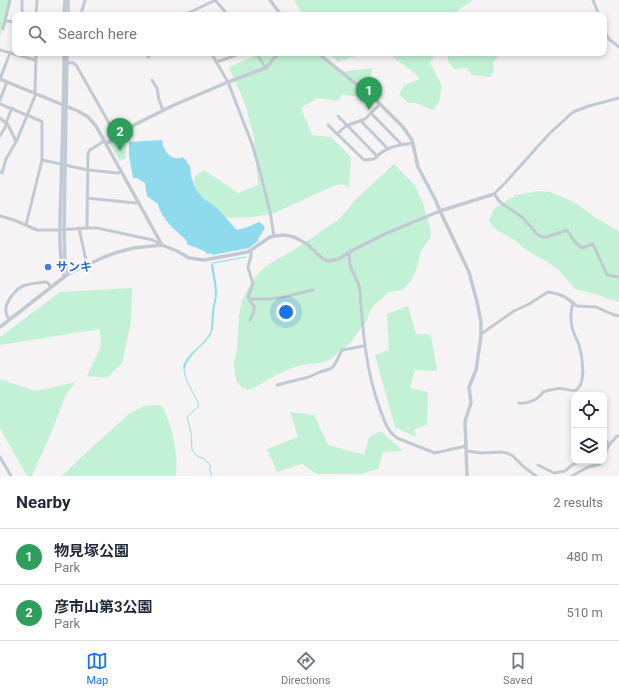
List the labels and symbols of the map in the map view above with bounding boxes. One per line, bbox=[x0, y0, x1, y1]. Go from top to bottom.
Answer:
pin: 1 bbox=[356, 77, 382, 110]
pin: 2 bbox=[107, 118, 133, 151]
place label: サンキ bbox=[56, 260, 92, 274]
marker: サンキ bbox=[43, 262, 53, 272]
your location bbox=[276, 302, 296, 322]

